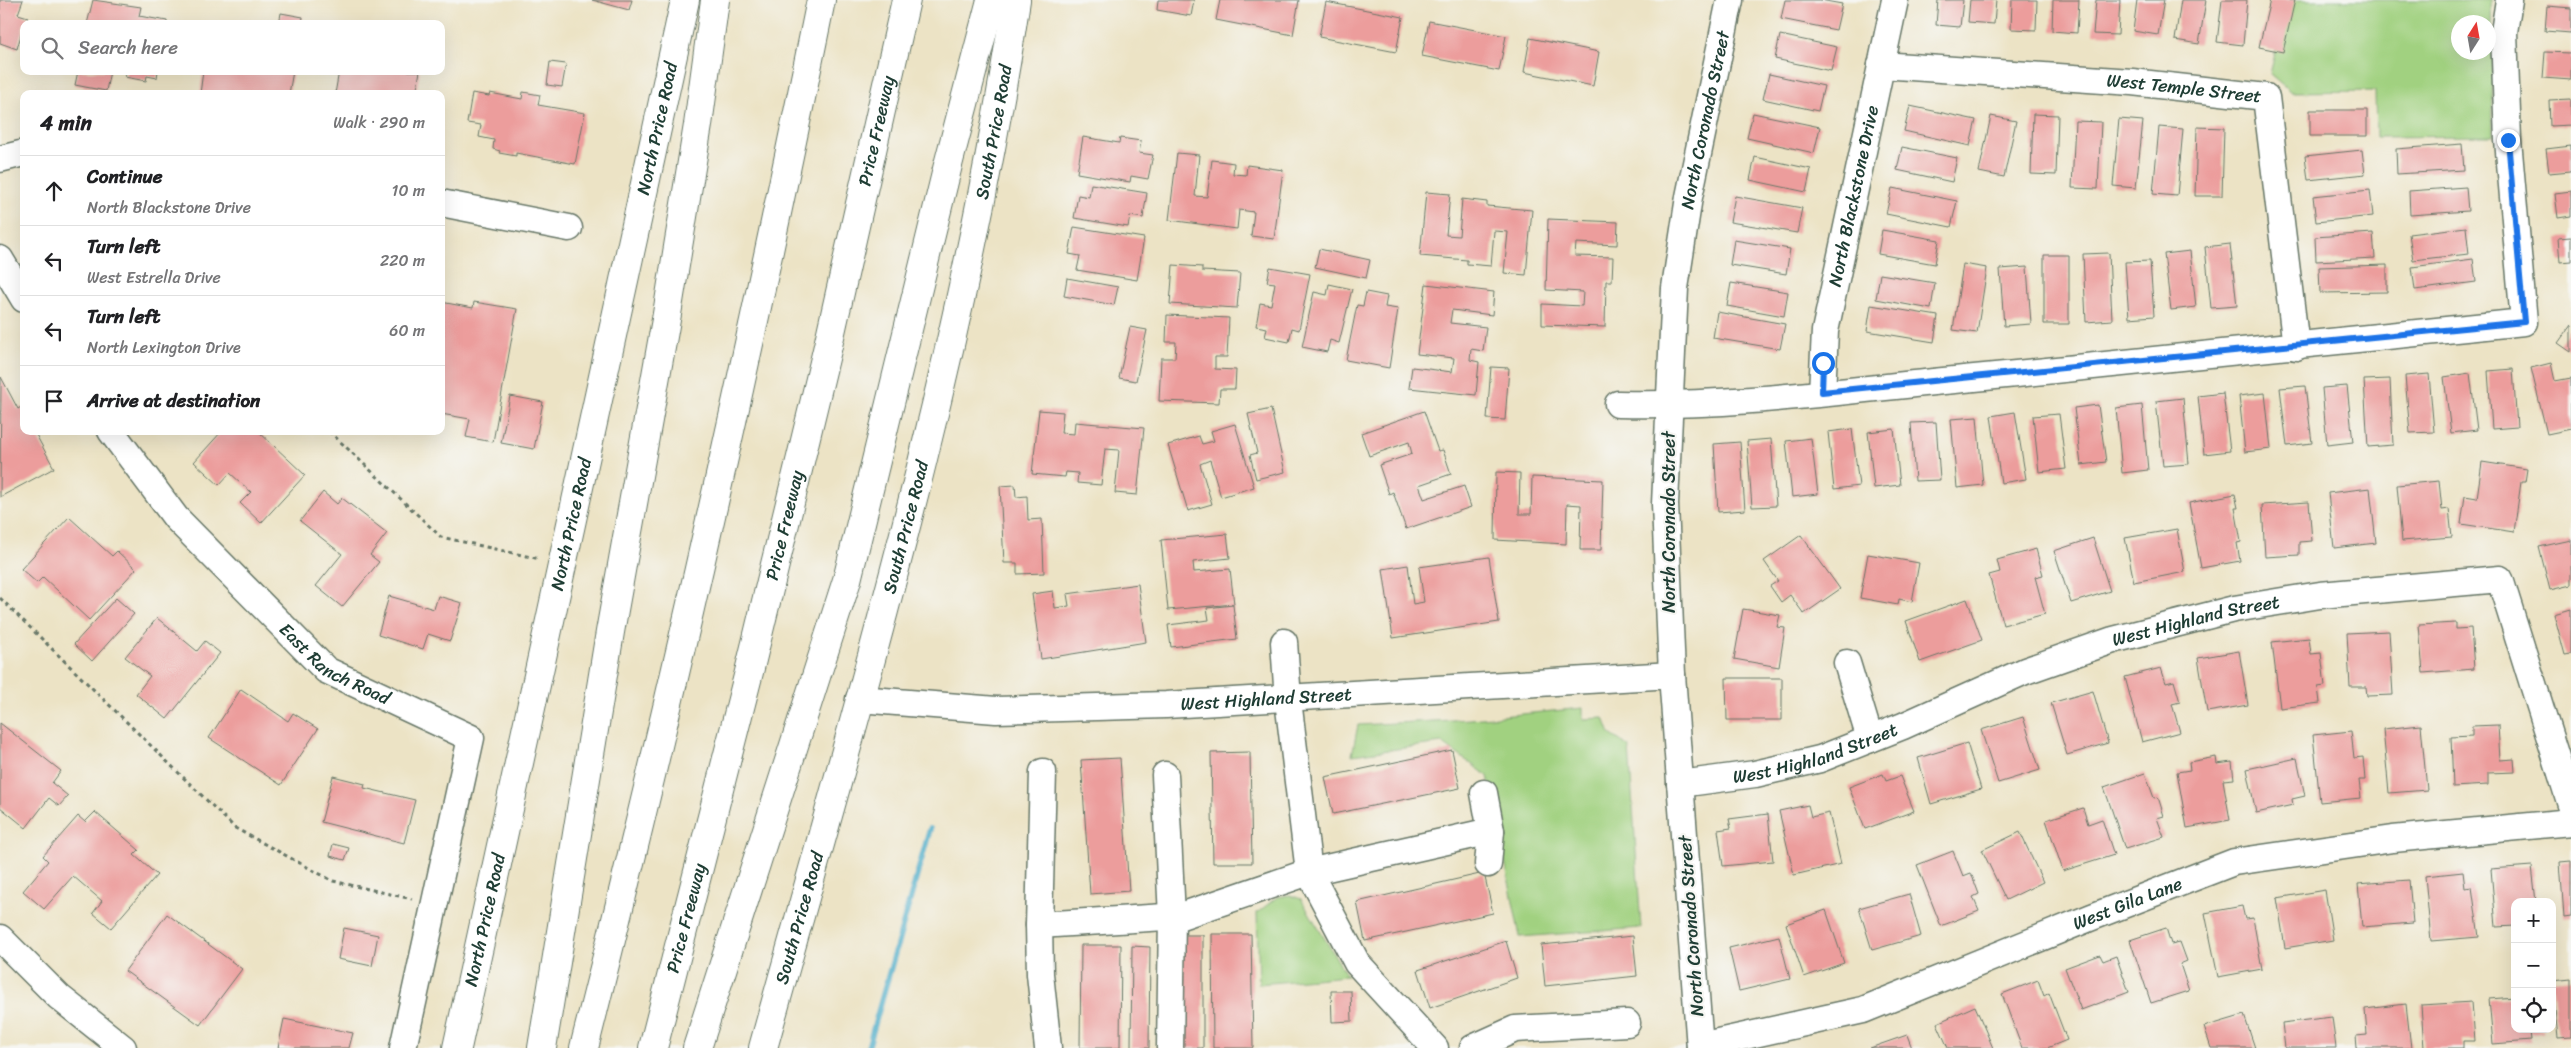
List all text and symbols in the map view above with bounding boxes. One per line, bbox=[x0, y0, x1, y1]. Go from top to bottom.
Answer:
north arrow bbox=[2451, 15, 2496, 60]
search box bbox=[20, 20, 445, 75]
street label: North Coronado Street bbox=[1671, 27, 1739, 212]
text: Search here bbox=[78, 31, 178, 64]
icon: search bbox=[38, 34, 66, 62]
street label: North Price Road bbox=[627, 58, 687, 198]
street label: South Price Road bbox=[966, 61, 1022, 202]
street label: West Temple Street bbox=[2106, 64, 2263, 112]
street label: Price Freeway bbox=[848, 72, 905, 189]
street label: North Blackstone Drive bbox=[1819, 102, 1888, 290]
text: 4 min bbox=[40, 104, 92, 142]
text: Walk · 290 m bbox=[333, 108, 425, 137]
route end bbox=[2497, 129, 2520, 152]
text: Continue bbox=[87, 160, 163, 193]
text: 10 m bbox=[392, 176, 425, 205]
icon: ahead bbox=[40, 177, 68, 205]
text: North Blackstone Drive bbox=[87, 193, 251, 222]
text: Turn left bbox=[87, 230, 160, 263]
text: 220 m bbox=[380, 246, 425, 275]
icon: left bbox=[40, 247, 68, 275]
text: West Estrella Drive bbox=[87, 263, 221, 292]
text: Turn left bbox=[87, 300, 160, 333]
text: 60 m bbox=[389, 316, 425, 345]
icon: left bbox=[40, 317, 68, 345]
text: North Lexington Drive bbox=[87, 333, 241, 362]
route start bbox=[1812, 352, 1835, 375]
text: Arrive at destination bbox=[87, 384, 260, 417]
icon: arrive bbox=[40, 387, 68, 415]
street label: North Coronado Street bbox=[1653, 431, 1685, 613]
street label: North Price Road bbox=[541, 453, 601, 594]
street label: South Price Road bbox=[873, 456, 938, 597]
street label: Price Freeway bbox=[756, 466, 813, 584]
street label: West Highland Street bbox=[2109, 586, 2282, 656]
street label: East Ranch Road bbox=[271, 615, 397, 715]
street label: West Highland Street bbox=[1180, 678, 1353, 720]
street label: West Highland Street bbox=[1731, 714, 1903, 793]
street label: North Coronado Street bbox=[1669, 834, 1713, 1018]
street label: South Price Road bbox=[766, 847, 834, 988]
street label: North Price Road bbox=[455, 849, 515, 989]
street label: Price Freeway bbox=[657, 859, 716, 976]
street label: West Gila Lane bbox=[2068, 868, 2187, 939]
map controls bbox=[2511, 898, 2556, 1033]
button: + bbox=[2511, 898, 2556, 943]
button: − bbox=[2511, 943, 2556, 988]
button: locate bbox=[2511, 988, 2556, 1033]

